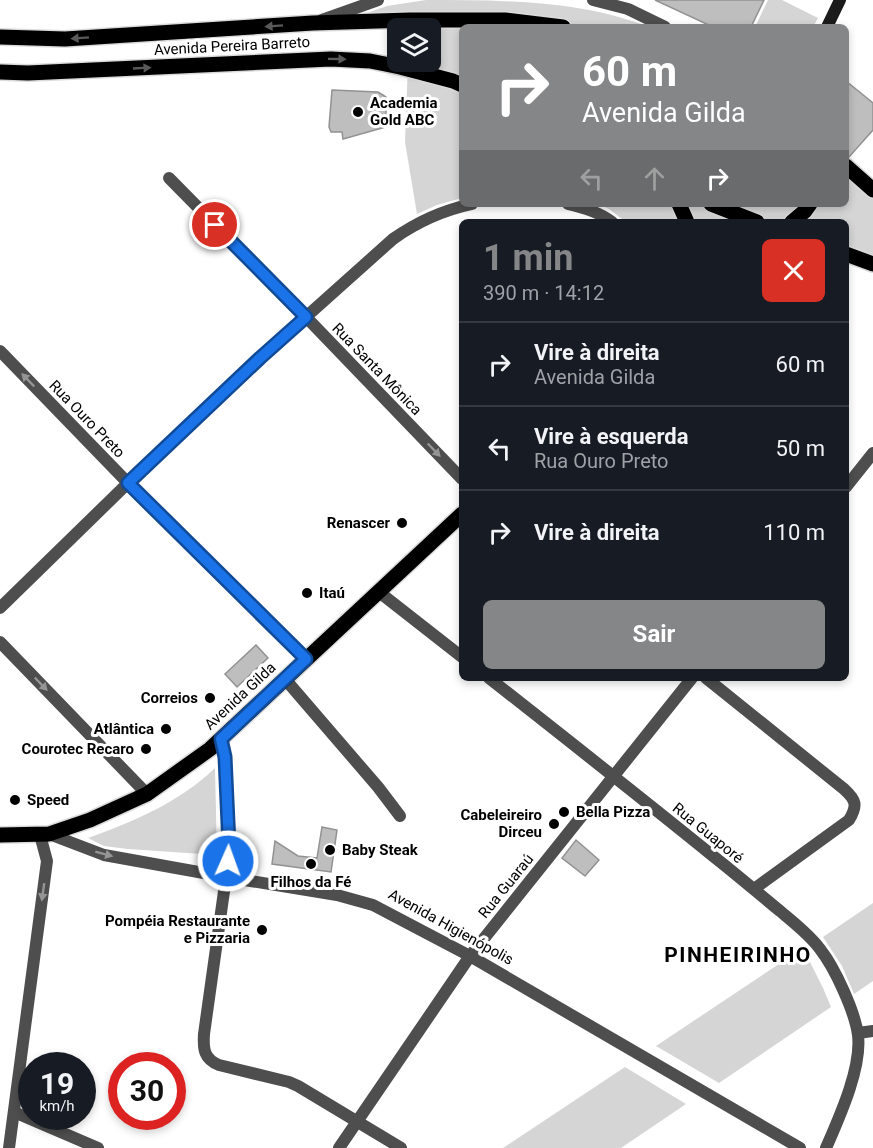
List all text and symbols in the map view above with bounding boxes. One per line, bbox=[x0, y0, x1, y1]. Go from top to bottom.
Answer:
map controls bbox=[387, 18, 441, 72]
button: layers bbox=[387, 18, 441, 72]
one-way arrow bbox=[265, 21, 284, 30]
street label: Avenida Pereira Barreto bbox=[154, 33, 310, 59]
one-way arrow bbox=[70, 34, 89, 43]
text: 60 m bbox=[582, 47, 677, 96]
icon: right bbox=[483, 48, 561, 126]
one-way arrow bbox=[328, 55, 347, 64]
one-way arrow bbox=[133, 63, 152, 72]
place label: Academia Gold ABC bbox=[370, 94, 437, 129]
text: Avenida Gilda bbox=[582, 97, 746, 129]
marker: Academia Gold ABC bbox=[351, 105, 365, 119]
icon: left bbox=[575, 162, 608, 195]
icon: ahead bbox=[638, 162, 671, 195]
icon: right bbox=[701, 162, 734, 195]
pin bbox=[189, 199, 240, 250]
icon: arrive bbox=[198, 208, 231, 241]
text: 1 min bbox=[483, 237, 574, 279]
button: close bbox=[762, 239, 825, 302]
text: 390 m · 14:12 bbox=[483, 281, 604, 305]
street label: Rua Santa Mônica bbox=[328, 319, 426, 419]
text: Vire à direita bbox=[534, 340, 660, 365]
icon: right bbox=[483, 348, 516, 381]
text: 60 m bbox=[776, 352, 825, 377]
text: Avenida Gilda bbox=[534, 365, 655, 389]
one-way arrow bbox=[21, 373, 35, 387]
street label: Rua Ouro Preto bbox=[45, 376, 129, 462]
text: Vire à esquerda bbox=[534, 424, 688, 449]
icon: left bbox=[483, 432, 516, 465]
text: 50 m bbox=[776, 436, 825, 461]
one-way arrow bbox=[427, 443, 441, 457]
text: Rua Ouro Preto bbox=[534, 449, 669, 473]
place label: Renascer bbox=[327, 514, 391, 532]
marker: Renascer bbox=[395, 516, 409, 530]
icon: right bbox=[483, 516, 516, 549]
text: Vire à direita bbox=[534, 520, 660, 545]
text: 110 m bbox=[763, 520, 825, 545]
place label: Itaú bbox=[319, 584, 345, 602]
marker: Itaú bbox=[300, 586, 314, 600]
button: Sair bbox=[483, 600, 825, 669]
street label: Avenida Gilda bbox=[201, 658, 279, 734]
one-way arrow bbox=[34, 677, 48, 692]
place label: Correios bbox=[141, 689, 198, 707]
marker: Correios bbox=[203, 691, 217, 705]
place label: Atlântica bbox=[94, 720, 154, 738]
marker: Atlântica bbox=[159, 722, 173, 736]
place label: Courotec Recaro bbox=[22, 740, 134, 758]
marker: Courotec Recaro bbox=[139, 742, 153, 756]
place label: Speed bbox=[27, 791, 69, 809]
marker: Speed bbox=[8, 793, 22, 807]
street label: Rua Guaporé bbox=[669, 799, 747, 867]
place label: Bella Pizza bbox=[576, 803, 650, 821]
marker: Bella Pizza bbox=[557, 805, 571, 819]
place label: Cabeleireiro Dirceu bbox=[460, 806, 542, 841]
marker: Cabeleireiro Dirceu bbox=[547, 817, 561, 831]
position arrow bbox=[196, 829, 260, 893]
place label: Baby Steak bbox=[342, 841, 419, 859]
marker: Baby Steak bbox=[323, 843, 337, 857]
one-way arrow bbox=[95, 850, 113, 859]
street label: Rua Guaraú bbox=[475, 850, 537, 922]
marker: Filhos da Fé bbox=[304, 857, 318, 871]
place label: Filhos da Fé bbox=[271, 873, 351, 891]
one-way arrow bbox=[38, 883, 48, 902]
street label: Avenida Higienópolis bbox=[385, 885, 517, 969]
place label: Pompéia Restaurante e Pizzaria bbox=[105, 912, 250, 947]
marker: Pompéia Restaurante e Pizzaria bbox=[255, 923, 269, 937]
district label: PINHEIRINHO bbox=[664, 943, 812, 967]
speed limit sign: 30 bbox=[108, 1052, 186, 1130]
text: 19 bbox=[40, 1066, 74, 1101]
text: km/h bbox=[39, 1097, 75, 1115]

